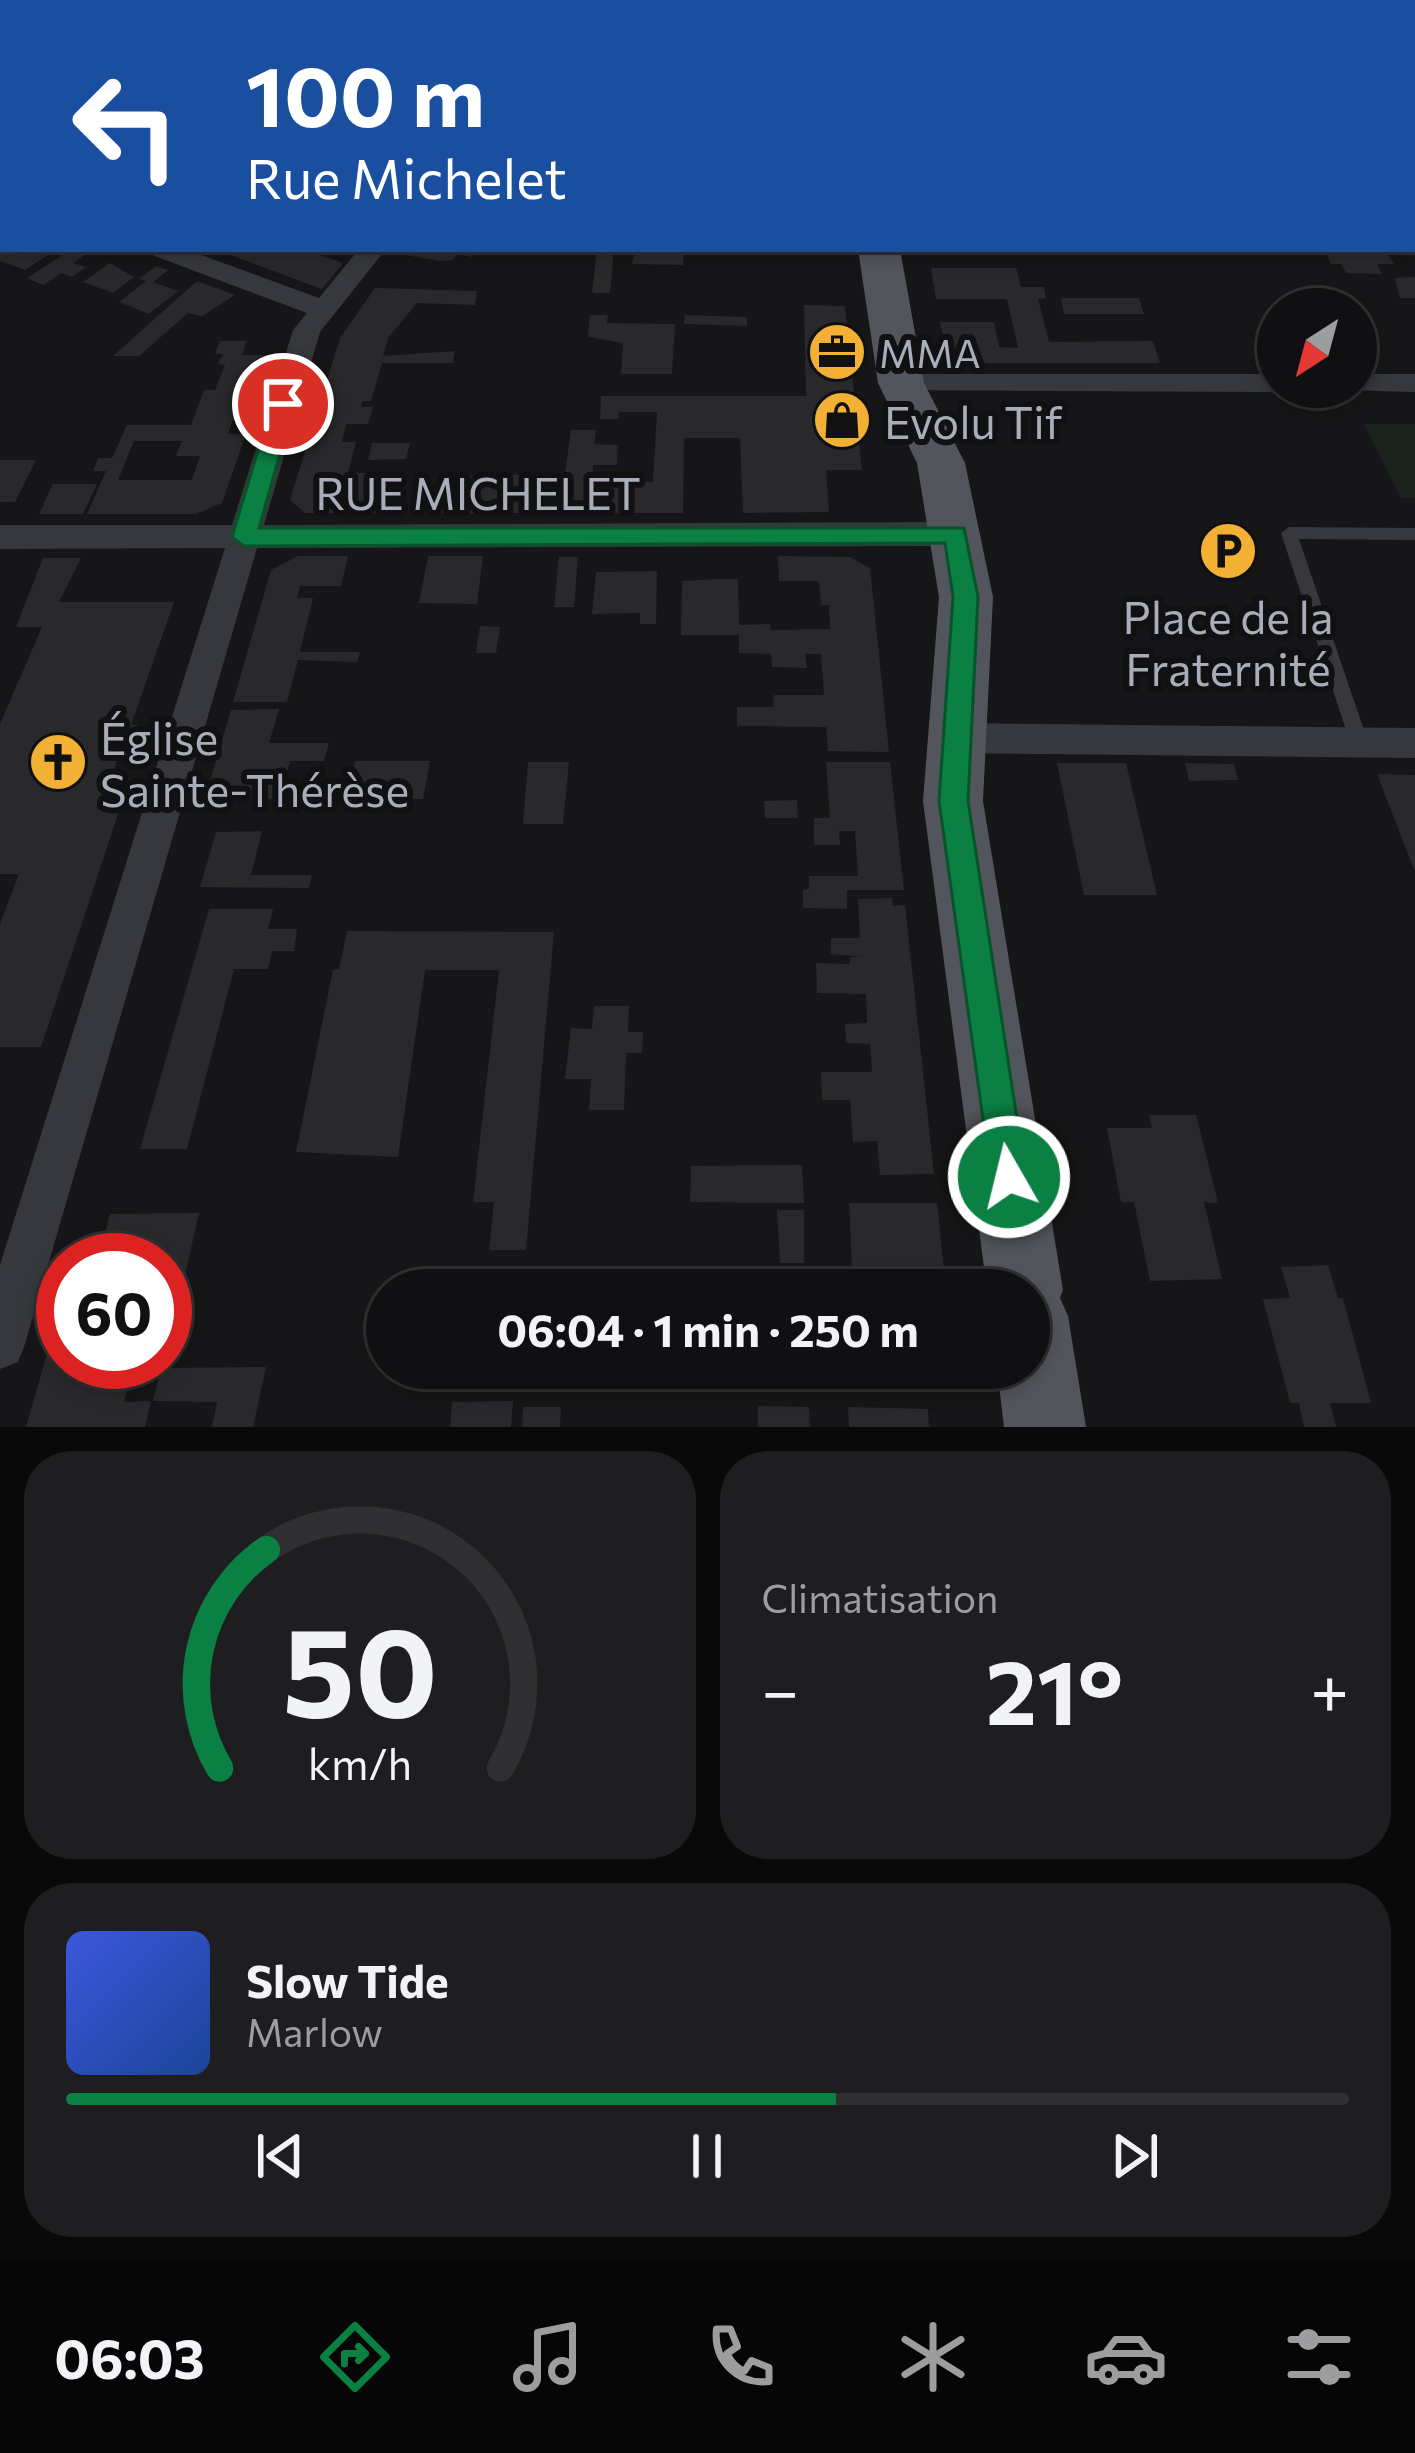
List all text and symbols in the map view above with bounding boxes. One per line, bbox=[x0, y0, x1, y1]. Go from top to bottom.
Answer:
text: 100 m bbox=[246, 42, 485, 144]
icon: left bbox=[48, 48, 204, 204]
text: Rue Michelet bbox=[246, 144, 567, 210]
north arrow bbox=[1257, 288, 1377, 408]
map controls bbox=[1257, 288, 1377, 408]
office icon: MMA bbox=[806, 321, 868, 383]
place label: MMA bbox=[879, 328, 981, 376]
pin bbox=[232, 353, 334, 455]
icon: arrive bbox=[250, 371, 316, 437]
shop icon: Evolu Tif bbox=[811, 389, 873, 451]
place label: Evolu Tif bbox=[884, 393, 1063, 448]
street label: RUE MICHELET bbox=[315, 464, 641, 519]
parking icon: Place de la Fraternité bbox=[1197, 520, 1259, 582]
place label: Place de la Fraternité bbox=[1122, 588, 1334, 695]
place label: Église Sainte-Thérèse bbox=[100, 709, 409, 816]
church icon: Église Sainte-Thérèse bbox=[27, 731, 89, 793]
position arrow bbox=[946, 1114, 1072, 1240]
speed limit sign: 60 bbox=[36, 1233, 192, 1389]
text: 06:04 · 1 min · 250 m bbox=[497, 1301, 919, 1356]
text: Climatisation bbox=[762, 1573, 998, 1621]
text: 50 bbox=[282, 1590, 438, 1743]
text: 21° bbox=[986, 1633, 1123, 1744]
text: − bbox=[762, 1648, 799, 1729]
text: + bbox=[1310, 1648, 1349, 1729]
text: km/h bbox=[308, 1736, 412, 1789]
text: Slow Tide bbox=[246, 1952, 449, 2007]
text: Marlow bbox=[246, 2007, 383, 2055]
icon: previous bbox=[247, 2123, 313, 2189]
icon: pause bbox=[674, 2123, 740, 2189]
icon: next bbox=[1102, 2123, 1168, 2189]
icon: directions bbox=[313, 2315, 397, 2399]
icon: music bbox=[506, 2315, 590, 2399]
icon: phone bbox=[699, 2315, 783, 2399]
icon: climate bbox=[891, 2315, 975, 2399]
icon: car bbox=[1084, 2315, 1168, 2399]
icon: filters bbox=[1277, 2315, 1361, 2399]
text: 06:03 bbox=[54, 2324, 205, 2390]

